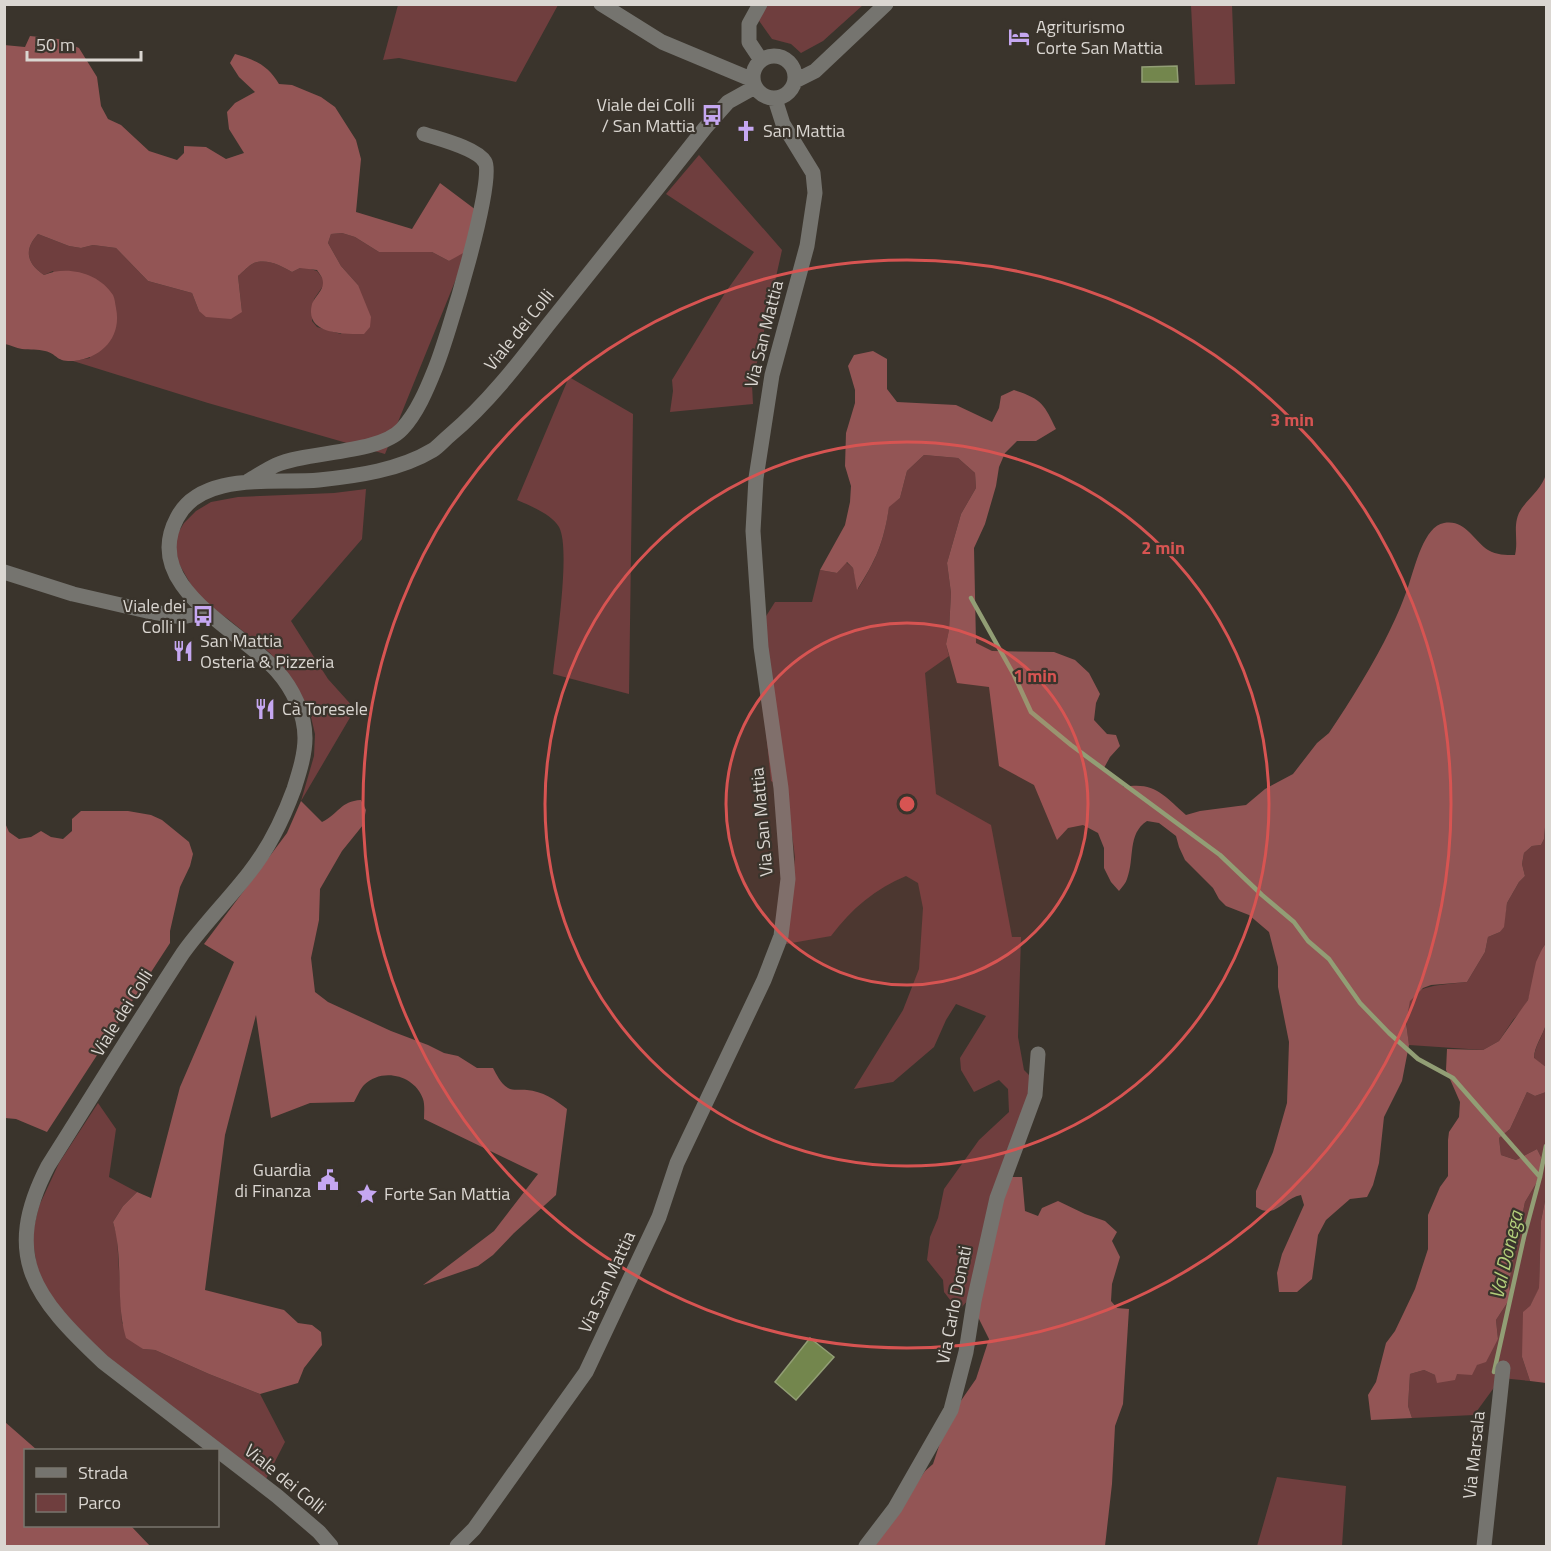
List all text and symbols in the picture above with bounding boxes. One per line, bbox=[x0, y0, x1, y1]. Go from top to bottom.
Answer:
place label: Agriturismo Corte San Mattia bbox=[1036, 13, 1163, 61]
scale bar bbox=[27, 24, 141, 62]
hotel icon: Agriturismo Corte San Mattia bbox=[1007, 25, 1031, 49]
text: 50 m bbox=[36, 31, 75, 58]
place label: Viale dei Colli / San Mattia bbox=[596, 91, 695, 139]
bus stop icon: Viale dei Colli / San Mattia bbox=[700, 103, 724, 127]
place label: San Mattia bbox=[763, 117, 845, 144]
church icon: San Mattia bbox=[734, 119, 758, 143]
street label: Via San Mattia bbox=[737, 277, 790, 390]
street label: Viale dei Colli bbox=[477, 283, 560, 376]
text: 3 min bbox=[1270, 406, 1314, 433]
text: 2 min bbox=[1141, 534, 1185, 561]
place label: Viale dei Colli II bbox=[123, 592, 186, 640]
bus stop icon: Viale dei Colli II bbox=[191, 604, 215, 628]
place label: San Mattia Osteria & Pizzeria bbox=[200, 627, 334, 675]
restaurant icon: San Mattia Osteria & Pizzeria bbox=[171, 639, 195, 663]
text: 1 min bbox=[1013, 662, 1057, 689]
place label: Cà Toresele bbox=[282, 695, 368, 722]
restaurant icon: Cà Toresele bbox=[253, 697, 277, 721]
street label: Via San Mattia bbox=[743, 766, 780, 878]
centre of rings bbox=[897, 794, 917, 814]
street label: Viale dei Colli bbox=[84, 964, 159, 1062]
place label: Guardia di Finanza bbox=[235, 1156, 311, 1204]
public building icon: Guardia di Finanza bbox=[316, 1168, 340, 1192]
place label: Forte San Mattia bbox=[384, 1180, 510, 1207]
place icon: Forte San Mattia bbox=[355, 1182, 379, 1206]
water label: Val Donega bbox=[1480, 1207, 1531, 1302]
street label: Via San Mattia bbox=[571, 1226, 642, 1337]
street label: Via Carlo Donati bbox=[929, 1243, 978, 1366]
street label: Via Marsala bbox=[1455, 1410, 1492, 1500]
street label: Viale dei Colli bbox=[239, 1437, 332, 1520]
legend bbox=[24, 1449, 219, 1527]
text: Strada bbox=[78, 1459, 128, 1486]
text: Parco bbox=[78, 1489, 121, 1516]

